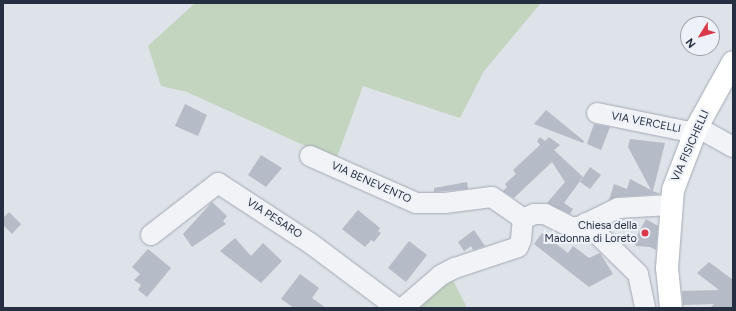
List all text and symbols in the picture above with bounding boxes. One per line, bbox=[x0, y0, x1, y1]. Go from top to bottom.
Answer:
north arrow bbox=[680, 16, 720, 56]
text: N bbox=[683, 36, 699, 50]
street label: VIA FISICHELLI bbox=[669, 108, 713, 184]
street label: VIA VERCELLI bbox=[610, 110, 682, 136]
street label: VIA BENEVENTO bbox=[329, 159, 413, 207]
street label: VIA PESARO bbox=[244, 196, 304, 242]
place label: Chiesa della Madonna di Loreto bbox=[545, 220, 637, 246]
marker: Chiesa della Madonna di Loreto bbox=[640, 228, 650, 238]

